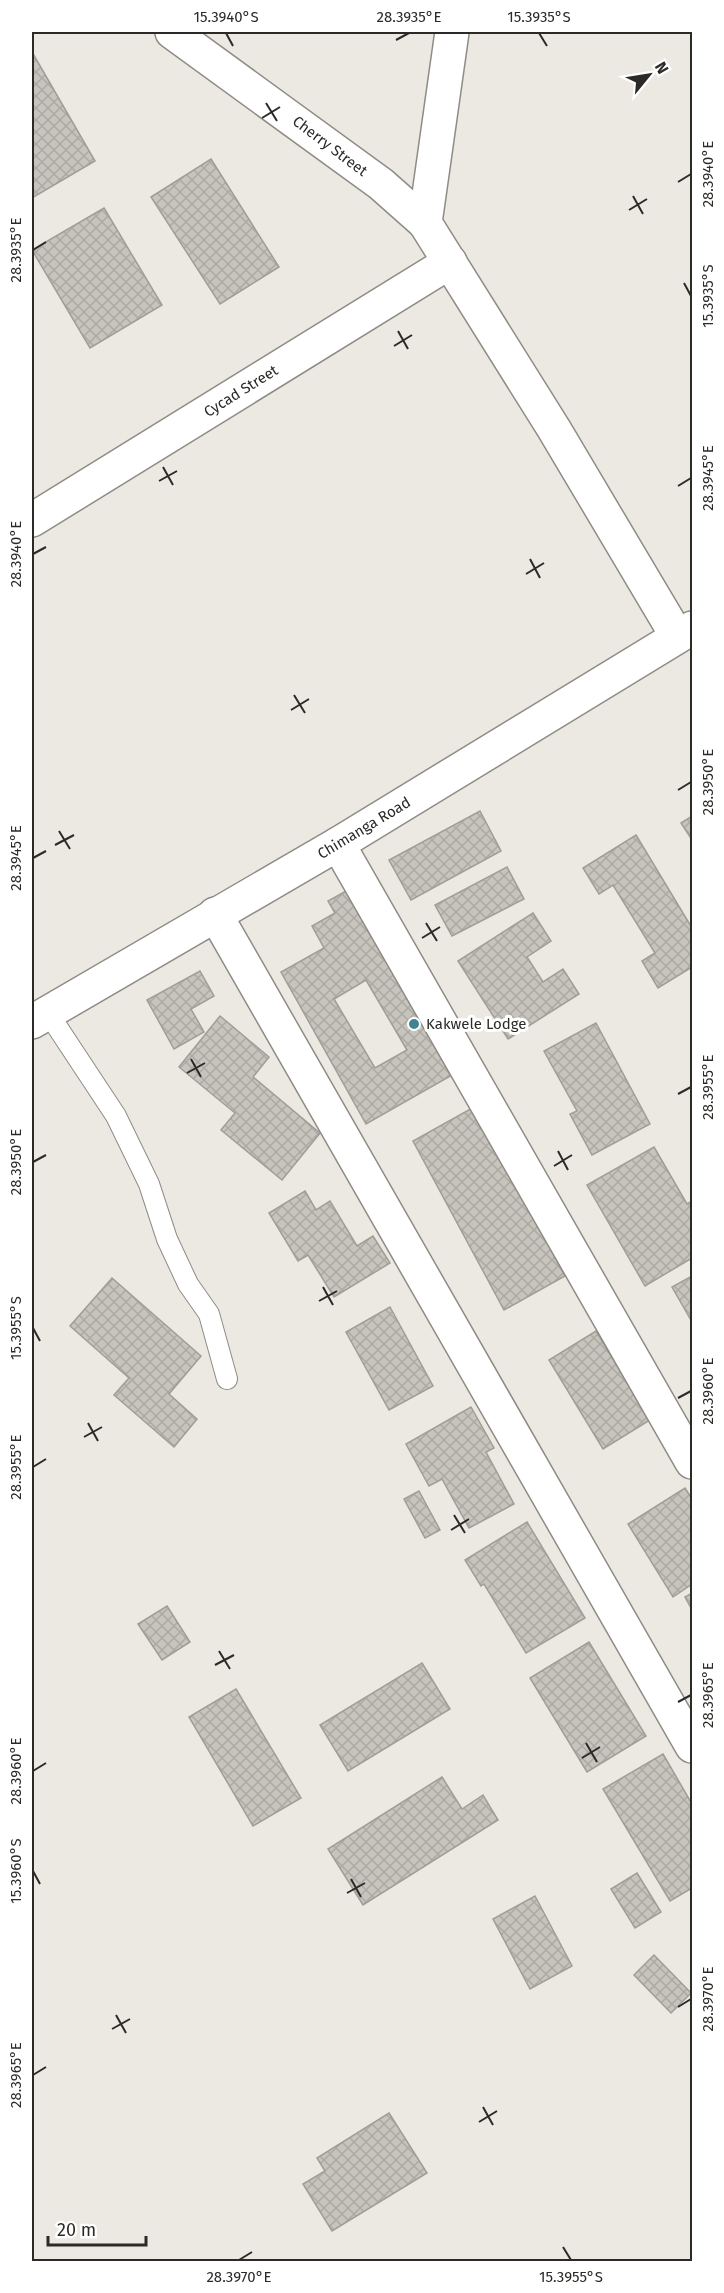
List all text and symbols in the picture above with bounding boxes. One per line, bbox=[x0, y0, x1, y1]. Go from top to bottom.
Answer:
text: 15.3940°S bbox=[193, 8, 259, 26]
text: 28.3935°E bbox=[376, 8, 442, 26]
text: 15.3935°S bbox=[507, 8, 571, 26]
north arrow bbox=[619, 45, 679, 105]
text: N bbox=[651, 58, 672, 77]
street label: Cherry Street bbox=[289, 112, 371, 180]
text: 28.3940°E bbox=[699, 141, 717, 207]
text: 28.3935°E bbox=[7, 217, 25, 283]
text: 15.3935°S bbox=[699, 264, 717, 328]
street label: Cycad Street bbox=[201, 361, 282, 421]
text: 28.3945°E bbox=[699, 445, 717, 511]
text: 28.3940°E bbox=[7, 521, 25, 587]
text: 28.3950°E bbox=[699, 749, 717, 815]
street label: Chimanga Road bbox=[314, 793, 414, 863]
text: 28.3945°E bbox=[7, 825, 25, 891]
place label: Kakwele Lodge bbox=[426, 1015, 527, 1033]
marker: Kakwele Lodge bbox=[407, 1017, 421, 1031]
text: 28.3955°E bbox=[699, 1054, 717, 1120]
text: 28.3950°E bbox=[7, 1129, 25, 1195]
text: 15.3955°S bbox=[7, 1296, 25, 1360]
text: 28.3960°E bbox=[699, 1358, 717, 1424]
text: 28.3955°E bbox=[7, 1434, 25, 1500]
text: 28.3965°E bbox=[699, 1662, 717, 1728]
text: 28.3960°E bbox=[7, 1738, 25, 1804]
text: 15.3960°S bbox=[7, 1838, 25, 1904]
text: 28.3970°E bbox=[699, 1966, 717, 2032]
text: 28.3965°E bbox=[7, 2042, 25, 2108]
scale bar bbox=[48, 2209, 146, 2247]
text: 20 m bbox=[57, 2219, 96, 2241]
text: 28.3970°E bbox=[206, 2268, 272, 2286]
text: 15.3955°S bbox=[539, 2268, 603, 2286]

